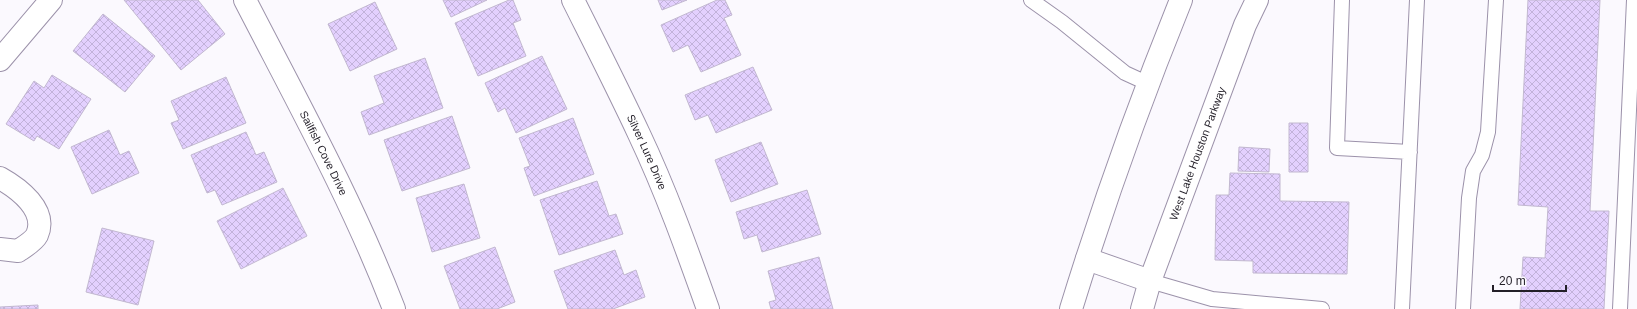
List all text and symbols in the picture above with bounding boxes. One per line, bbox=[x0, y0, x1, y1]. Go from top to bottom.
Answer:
street label: West Lake Houston Parkway bbox=[1167, 85, 1228, 222]
street label: Sailfish Cove Drive bbox=[298, 109, 350, 197]
street label: Silver Lure Drive bbox=[625, 112, 669, 192]
scale bar bbox=[1493, 267, 1566, 293]
text: 20 m bbox=[1499, 274, 1526, 288]

